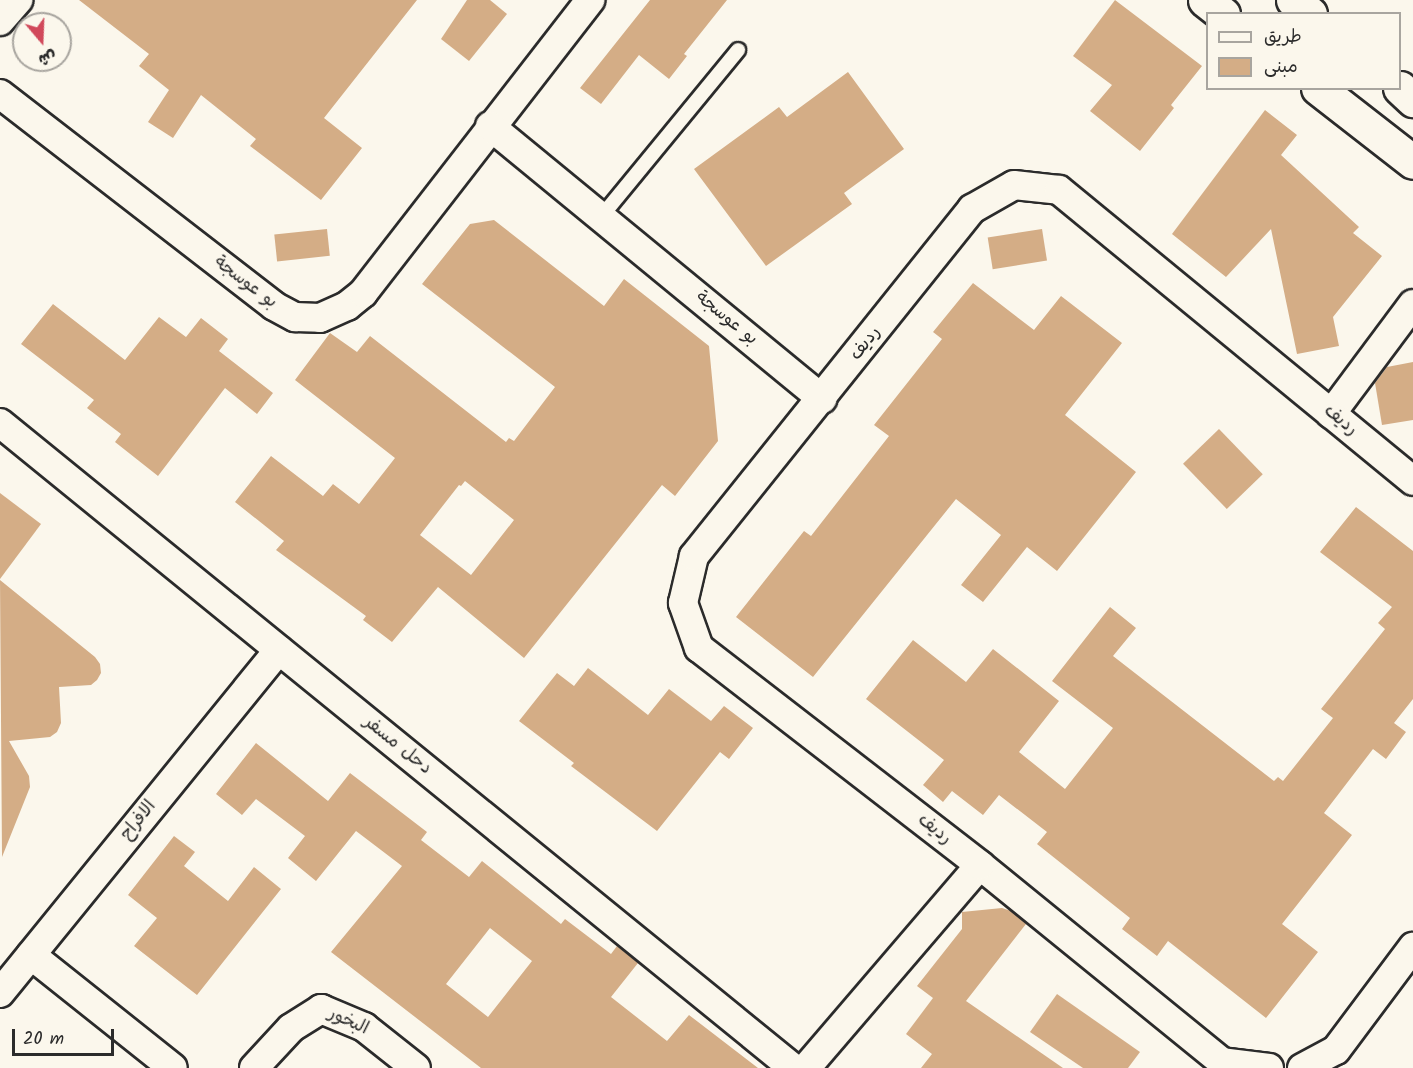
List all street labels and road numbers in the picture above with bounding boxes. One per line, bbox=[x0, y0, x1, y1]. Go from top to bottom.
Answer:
street label: بو عوسجة bbox=[209, 252, 281, 314]
street label: بو عوسجة bbox=[691, 287, 761, 351]
street label: رديف bbox=[846, 323, 886, 365]
street label: رديف bbox=[1319, 401, 1361, 441]
street label: دحل مسفر bbox=[359, 712, 435, 780]
street label: الافراح bbox=[116, 797, 162, 845]
street label: رديف bbox=[913, 810, 955, 850]
street label: البخور bbox=[324, 1003, 372, 1041]

